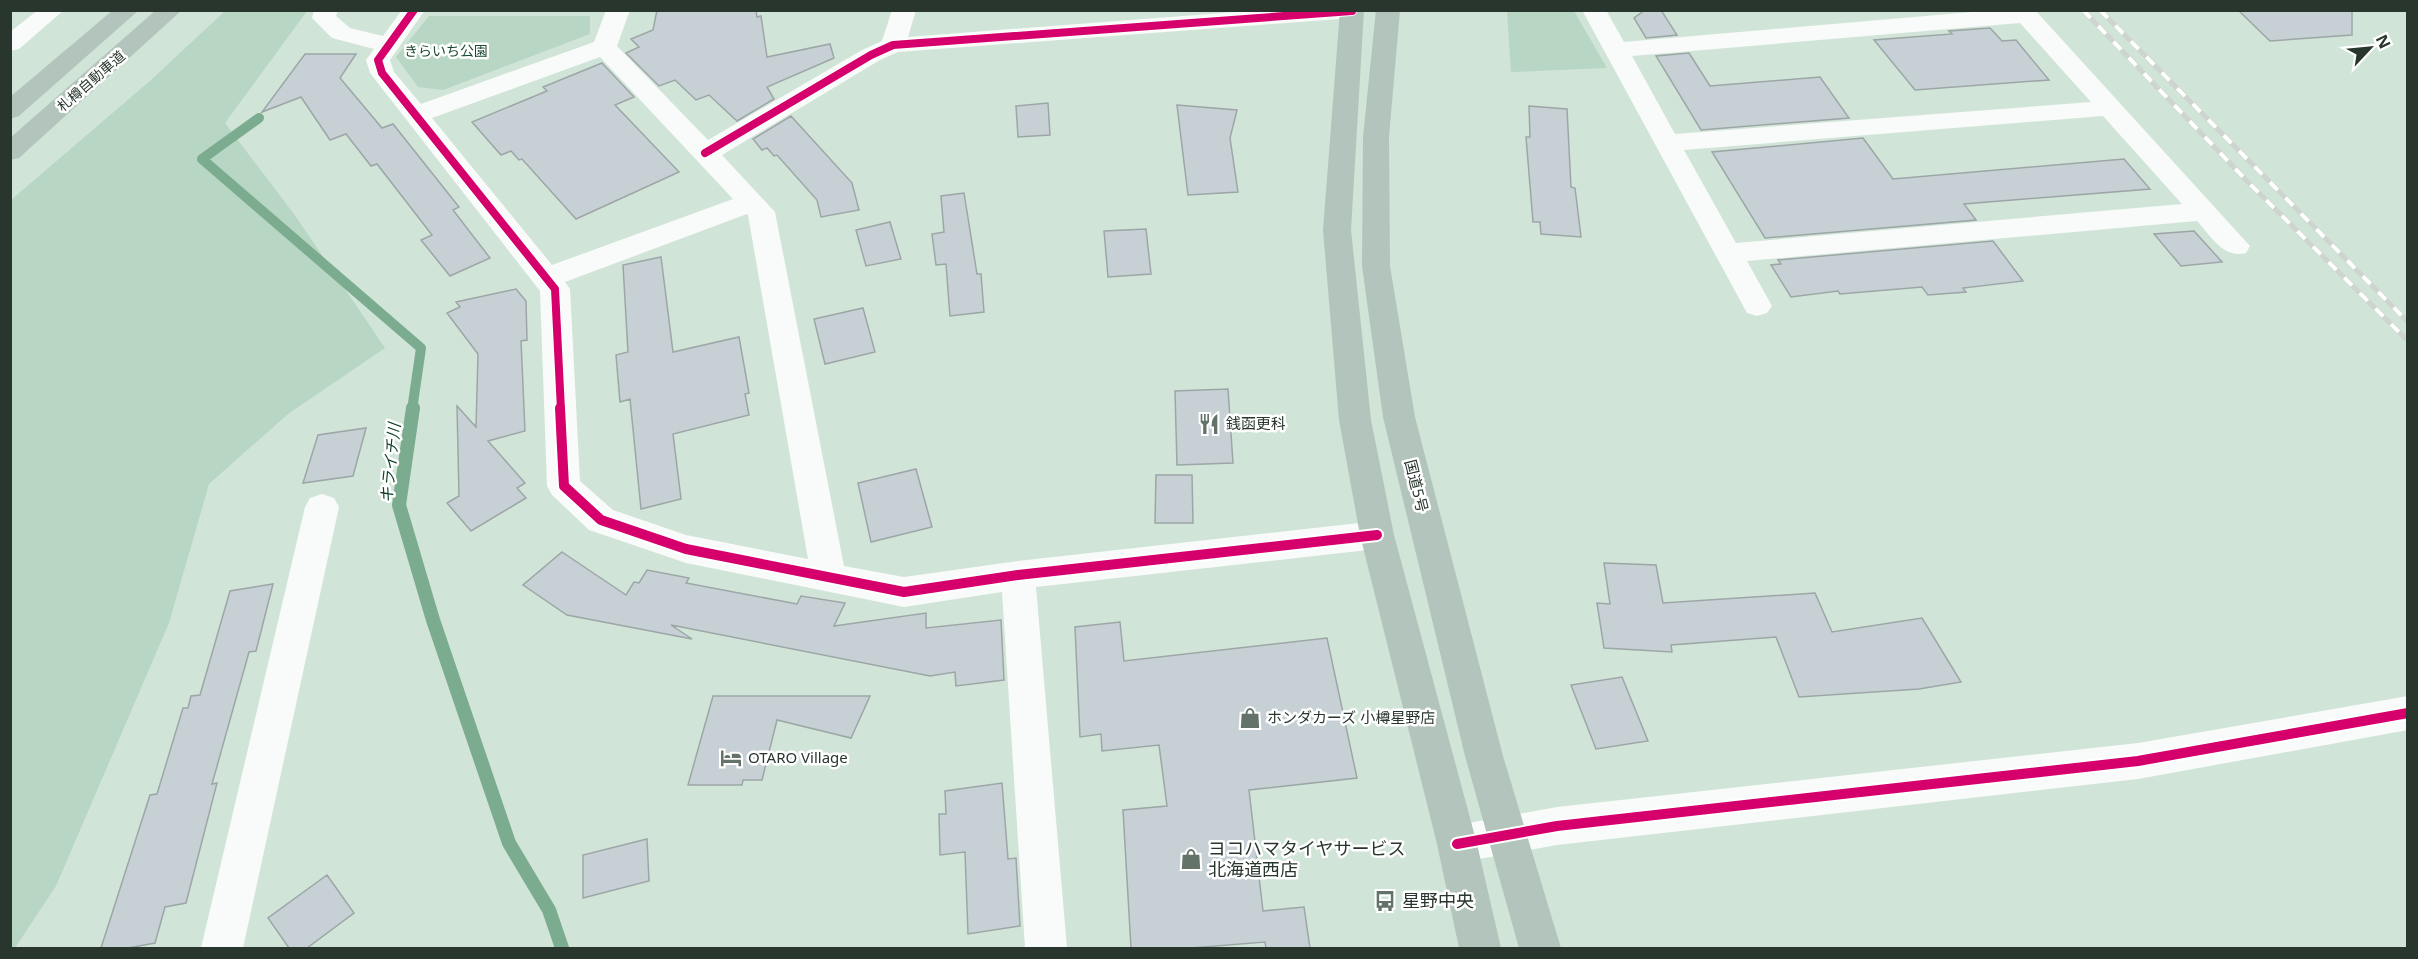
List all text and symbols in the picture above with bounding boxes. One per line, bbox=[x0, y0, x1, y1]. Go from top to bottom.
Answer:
north arrow bbox=[2340, 18, 2400, 78]
text: N bbox=[2371, 31, 2396, 52]
park label: きらいち公園 bbox=[404, 41, 488, 60]
street label: 札樽自動車道 bbox=[53, 46, 129, 115]
restaurant icon: 銭函更科 bbox=[1197, 412, 1221, 436]
place label: 銭函更科 bbox=[1226, 413, 1286, 433]
water label: キライチ川 bbox=[375, 420, 405, 504]
street label: 国道5号 bbox=[1401, 457, 1433, 514]
shop icon: ホンダカーズ 小樽星野店 bbox=[1238, 706, 1262, 730]
place label: ホンダカーズ 小樽星野店 bbox=[1267, 707, 1435, 727]
hotel icon: OTARO Village bbox=[719, 746, 743, 770]
place label: OTARO Village bbox=[748, 747, 848, 767]
place label: ヨコハマタイヤサービス 北海道西店 bbox=[1208, 836, 1405, 881]
shop icon: ヨコハマタイヤサービス 北海道西店 bbox=[1179, 847, 1203, 871]
place label: 星野中央 bbox=[1402, 888, 1474, 912]
bus stop icon: 星野中央 bbox=[1373, 889, 1397, 913]

